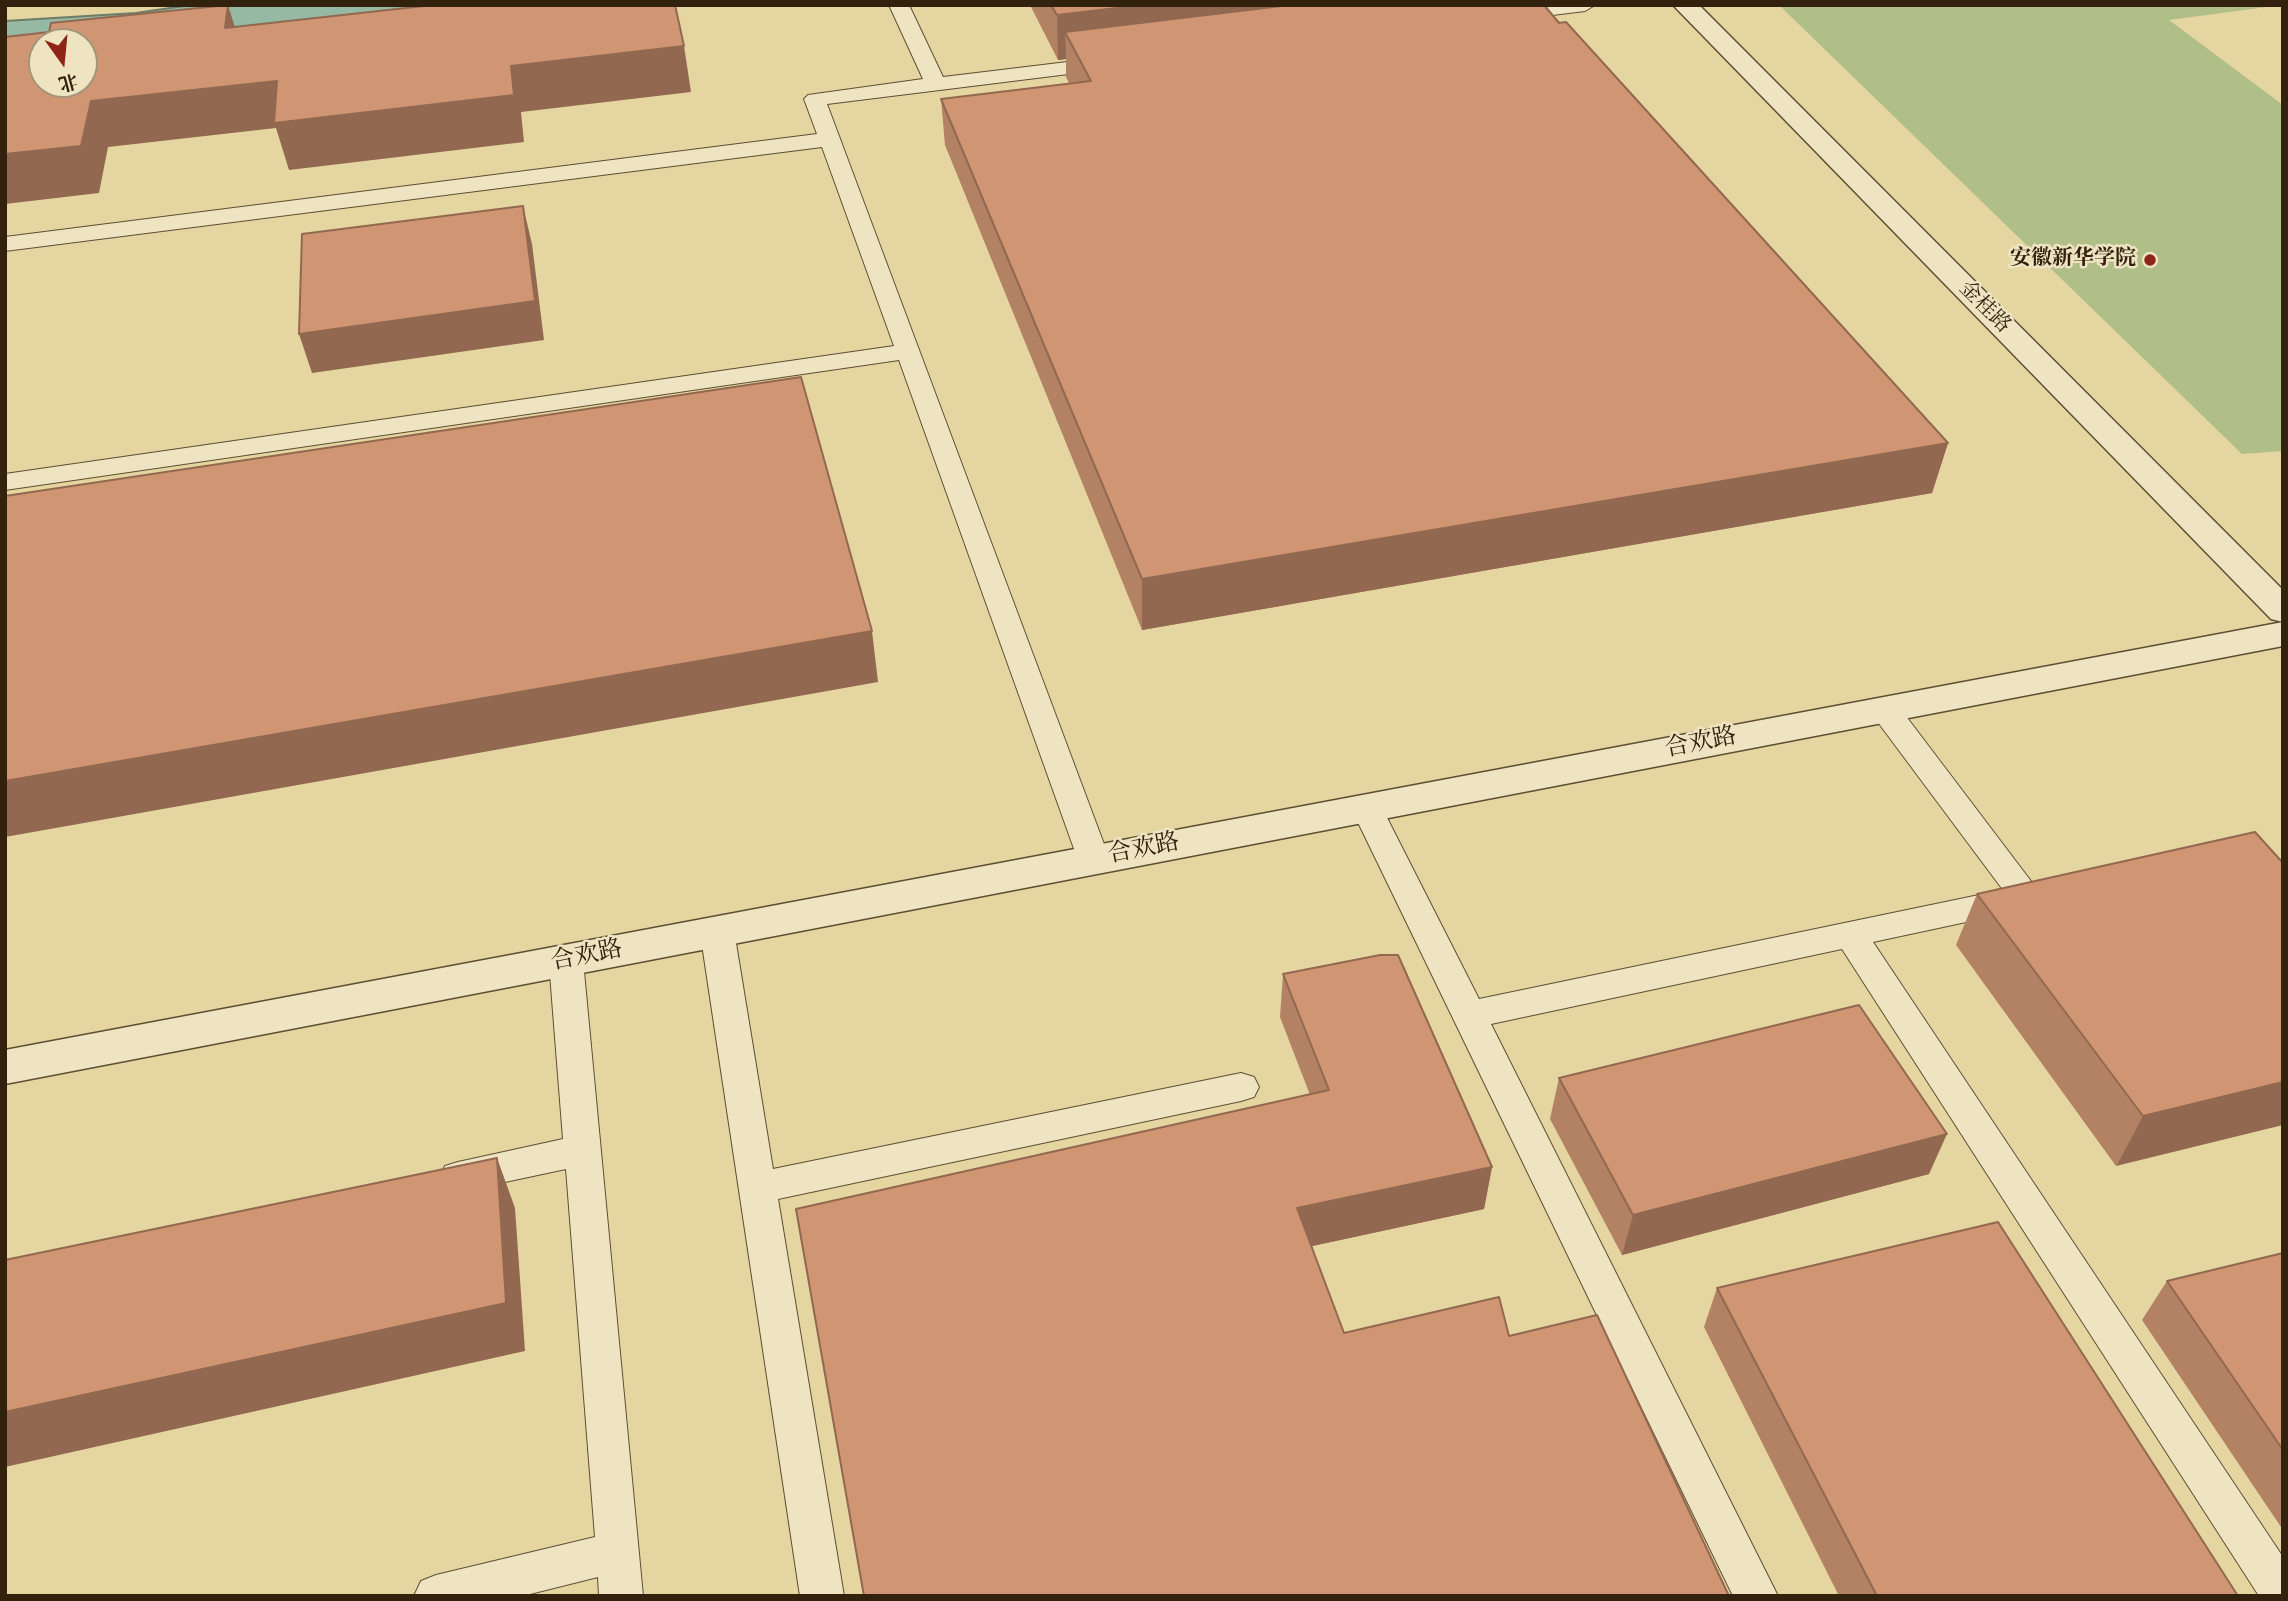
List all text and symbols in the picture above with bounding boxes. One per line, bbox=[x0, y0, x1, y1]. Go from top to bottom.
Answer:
north arrow bbox=[28, 28, 98, 98]
text: 北 bbox=[56, 68, 80, 95]
place label: 安徽新华学院 bbox=[2010, 247, 2136, 273]
marker: 安徽新华学院 bbox=[2142, 252, 2158, 268]
street label: 金桂路 bbox=[1953, 277, 2015, 339]
street label: 合欢路 bbox=[1663, 723, 1739, 765]
street label: 合欢路 bbox=[1106, 829, 1182, 871]
street label: 合欢路 bbox=[549, 936, 625, 978]

